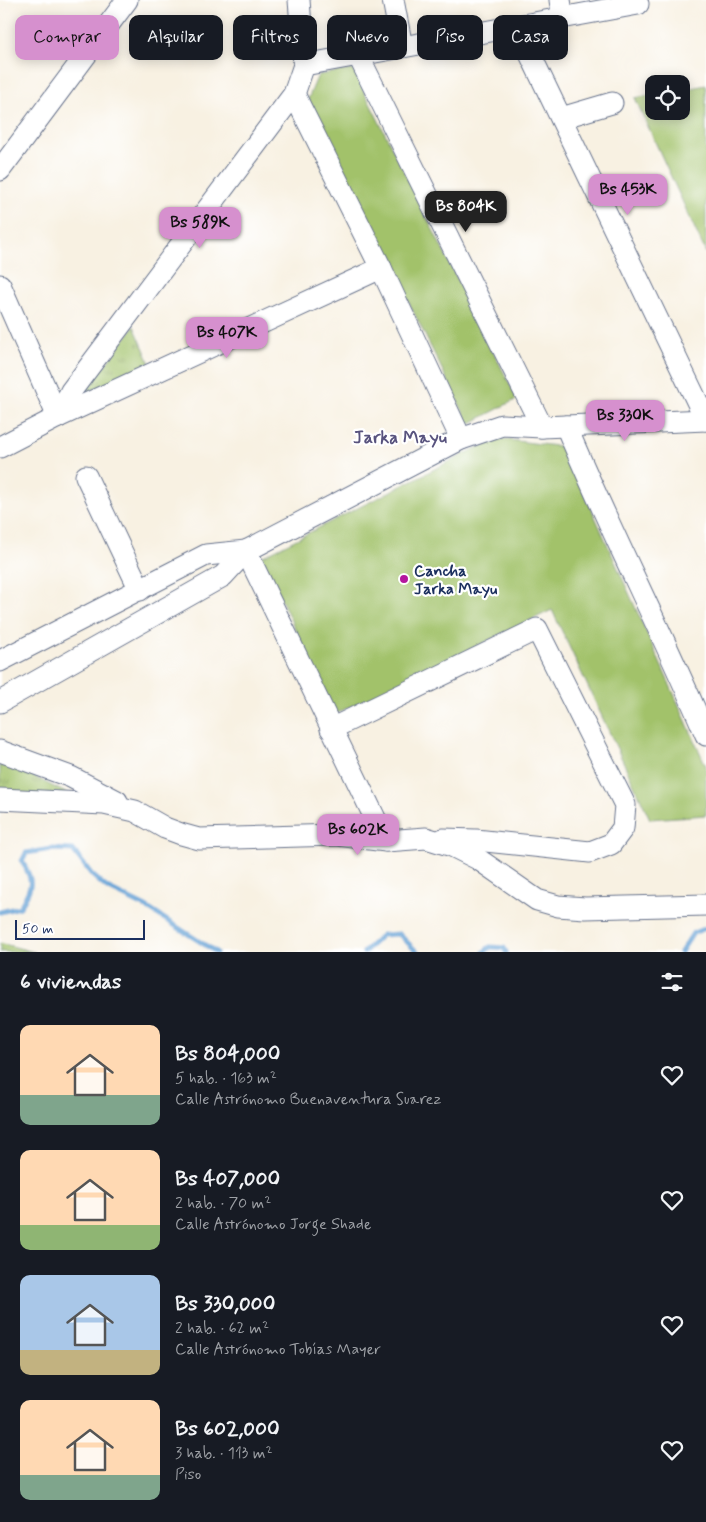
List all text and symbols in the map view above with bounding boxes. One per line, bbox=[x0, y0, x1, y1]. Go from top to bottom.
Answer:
chip: Comprar bbox=[15, 15, 119, 60]
chip: Alquilar bbox=[129, 15, 223, 60]
chip: Filtros bbox=[233, 15, 317, 60]
chip: Nuevo bbox=[327, 15, 407, 60]
chip: Piso bbox=[417, 15, 483, 60]
chip: Casa bbox=[493, 15, 568, 60]
map controls bbox=[645, 75, 690, 120]
button: locate bbox=[645, 75, 690, 120]
pin: Bs 453K bbox=[582, 174, 674, 216]
text: Bs 453K bbox=[599, 179, 657, 200]
pin: Bs 804K bbox=[420, 190, 512, 233]
text: Bs 804K bbox=[436, 196, 496, 217]
pin: Bs 589K bbox=[154, 206, 246, 249]
text: Bs 589K bbox=[170, 212, 230, 233]
pin: Bs 407K bbox=[181, 316, 273, 359]
text: Bs 407K bbox=[197, 322, 257, 343]
pin: Bs 330K bbox=[579, 400, 671, 442]
text: Bs 330K bbox=[597, 405, 653, 426]
district label: Jarka Mayu bbox=[353, 426, 447, 450]
place label: Cancha Jarka Mayu bbox=[414, 561, 498, 600]
marker: Cancha Jarka Mayu bbox=[398, 573, 410, 585]
pin: Bs 602K bbox=[312, 814, 404, 856]
text: Bs 602K bbox=[328, 819, 388, 840]
scale bar bbox=[15, 917, 145, 940]
text: 50 m bbox=[22, 920, 53, 938]
text: 6 viviendas bbox=[20, 968, 121, 996]
icon: filters bbox=[658, 968, 686, 996]
text: Bs 804,000 bbox=[175, 1040, 280, 1068]
icon: home bbox=[60, 1045, 120, 1105]
icon: heart bbox=[658, 1061, 686, 1089]
text: 5 hab. · 163 m² bbox=[175, 1068, 277, 1089]
text: Calle Astrónomo Buenaventura Suarez bbox=[175, 1089, 441, 1110]
text: Bs 407,000 bbox=[175, 1165, 280, 1193]
icon: home bbox=[60, 1170, 120, 1230]
icon: heart bbox=[658, 1186, 686, 1214]
text: 2 hab. · 70 m² bbox=[175, 1193, 271, 1214]
text: Calle Astrónomo Jorge Shade bbox=[175, 1214, 371, 1235]
text: Bs 330,000 bbox=[175, 1290, 275, 1318]
icon: home bbox=[60, 1295, 120, 1355]
icon: heart bbox=[658, 1311, 686, 1339]
text: 2 hab. · 62 m² bbox=[175, 1318, 269, 1339]
text: Calle Astrónomo Tobías Mayer bbox=[175, 1339, 381, 1360]
text: Bs 602,000 bbox=[175, 1415, 280, 1443]
icon: home bbox=[60, 1420, 120, 1480]
icon: heart bbox=[658, 1436, 686, 1464]
text: 3 hab. · 113 m² bbox=[175, 1443, 273, 1464]
text: Piso bbox=[175, 1464, 201, 1485]

